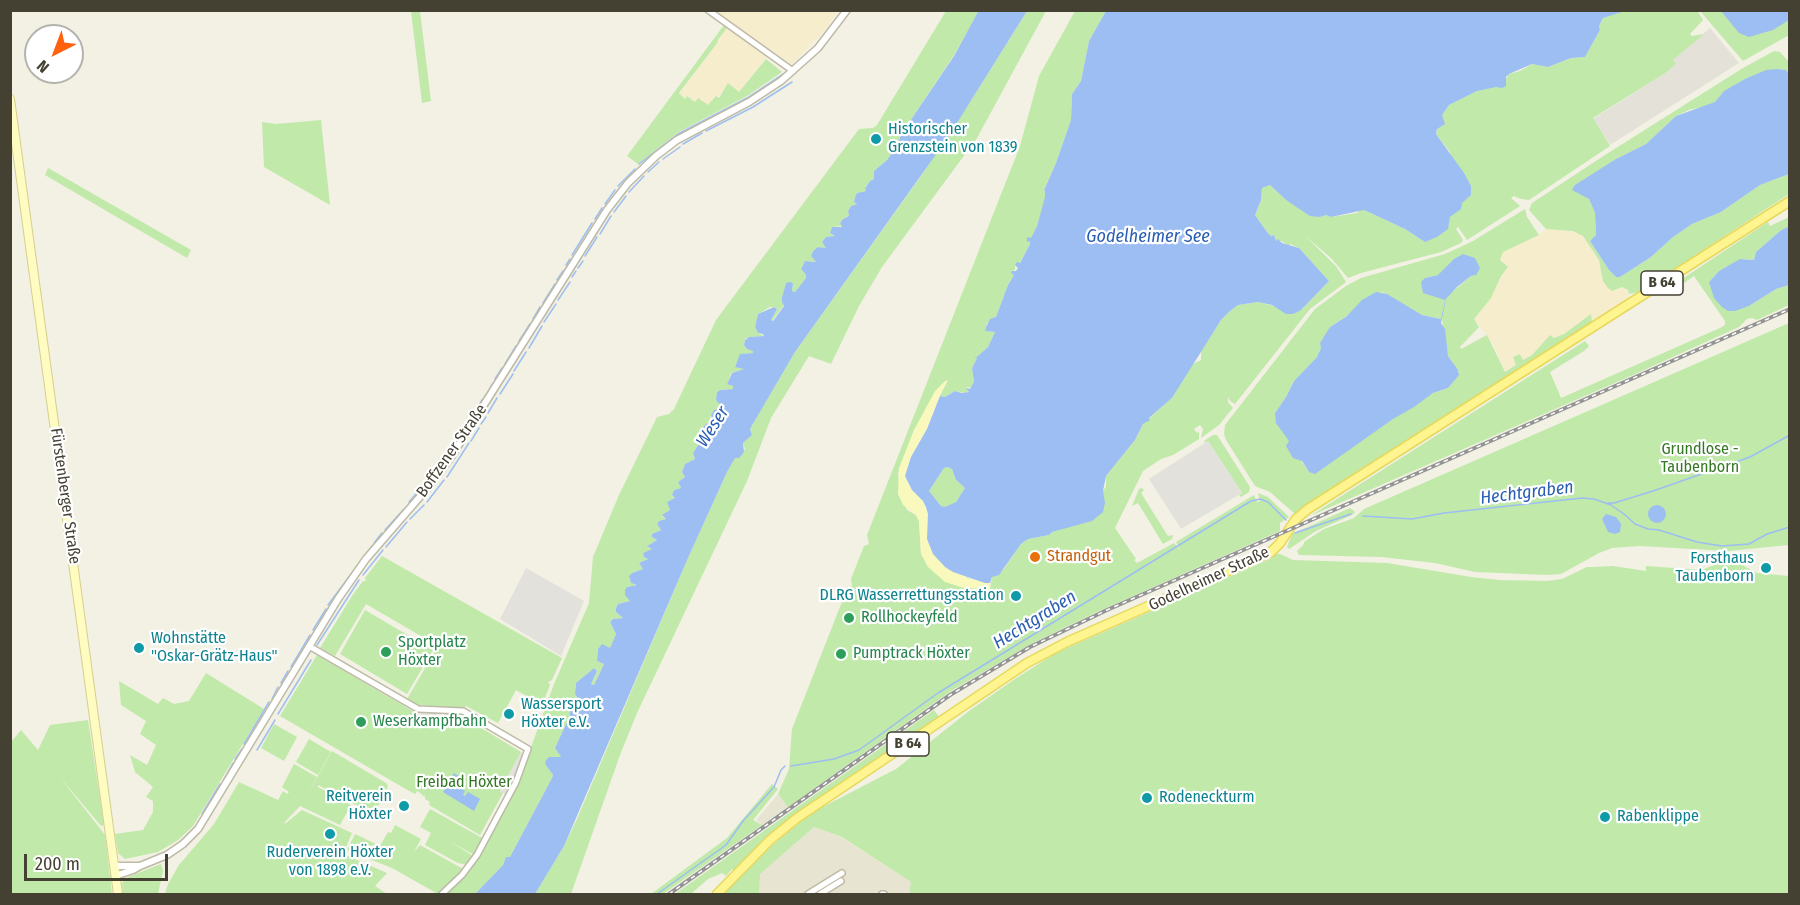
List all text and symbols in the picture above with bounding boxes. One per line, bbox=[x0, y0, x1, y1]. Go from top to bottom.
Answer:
north arrow bbox=[24, 24, 84, 84]
text: N bbox=[33, 56, 53, 77]
place label: Historischer Grenzstein von 1839 bbox=[888, 120, 1018, 158]
marker: Historischer Grenzstein von 1839 bbox=[869, 132, 883, 146]
water label: Godelheimer See bbox=[1086, 226, 1210, 248]
road number: B 64 bbox=[1641, 271, 1683, 295]
street label: Boffzener Straße bbox=[413, 401, 491, 501]
water label: Weser bbox=[692, 403, 734, 451]
street label: Fürstenberger Straße bbox=[46, 427, 84, 565]
park label: Grundlose - Taubenborn bbox=[1661, 440, 1739, 478]
water label: Hechtgraben bbox=[1479, 477, 1575, 509]
street label: Godelheimer Straße bbox=[1146, 543, 1272, 615]
place label: Strandgut bbox=[1047, 547, 1111, 567]
place label: Forsthaus Taubenborn bbox=[1675, 549, 1754, 587]
marker: Strandgut bbox=[1028, 550, 1042, 564]
marker: Forsthaus Taubenborn bbox=[1759, 561, 1773, 575]
place label: DLRG Wasserrettungsstation bbox=[820, 586, 1004, 606]
water label: Hechtgraben bbox=[989, 586, 1081, 654]
marker: DLRG Wasserrettungsstation bbox=[1009, 589, 1023, 603]
place label: Rollhockeyfeld bbox=[861, 608, 958, 628]
marker: Rollhockeyfeld bbox=[842, 611, 856, 625]
place label: Wohnstätte "Oskar-Grätz-Haus" bbox=[151, 629, 278, 667]
place label: Sportplatz Höxter bbox=[398, 633, 466, 671]
marker: Wohnstätte "Oskar-Grätz-Haus" bbox=[132, 641, 146, 655]
place label: Pumptrack Höxter bbox=[853, 644, 970, 664]
marker: Sportplatz Höxter bbox=[379, 645, 393, 659]
marker: Pumptrack Höxter bbox=[834, 647, 848, 661]
place label: Wassersport Höxter e.V. bbox=[521, 695, 602, 733]
marker: Wassersport Höxter e.V. bbox=[502, 707, 516, 721]
place label: Weserkampfbahn bbox=[373, 712, 487, 732]
marker: Weserkampfbahn bbox=[354, 715, 368, 729]
road number: B 64 bbox=[887, 732, 929, 756]
park label: Freibad Höxter bbox=[416, 773, 512, 793]
place label: Reitverein Höxter bbox=[326, 787, 392, 825]
place label: Rodeneckturm bbox=[1159, 788, 1255, 808]
marker: Rodeneckturm bbox=[1140, 791, 1154, 805]
marker: Reitverein Höxter bbox=[397, 799, 411, 813]
place label: Rabenklippe bbox=[1617, 807, 1699, 827]
marker: Rabenklippe bbox=[1598, 810, 1612, 824]
marker: Ruderverein Höxter von 1898 e.V. bbox=[323, 827, 337, 841]
scale bar bbox=[27, 842, 171, 880]
place label: Ruderverein Höxter von 1898 e.V. bbox=[267, 843, 393, 881]
text: 200 m bbox=[35, 853, 80, 875]

